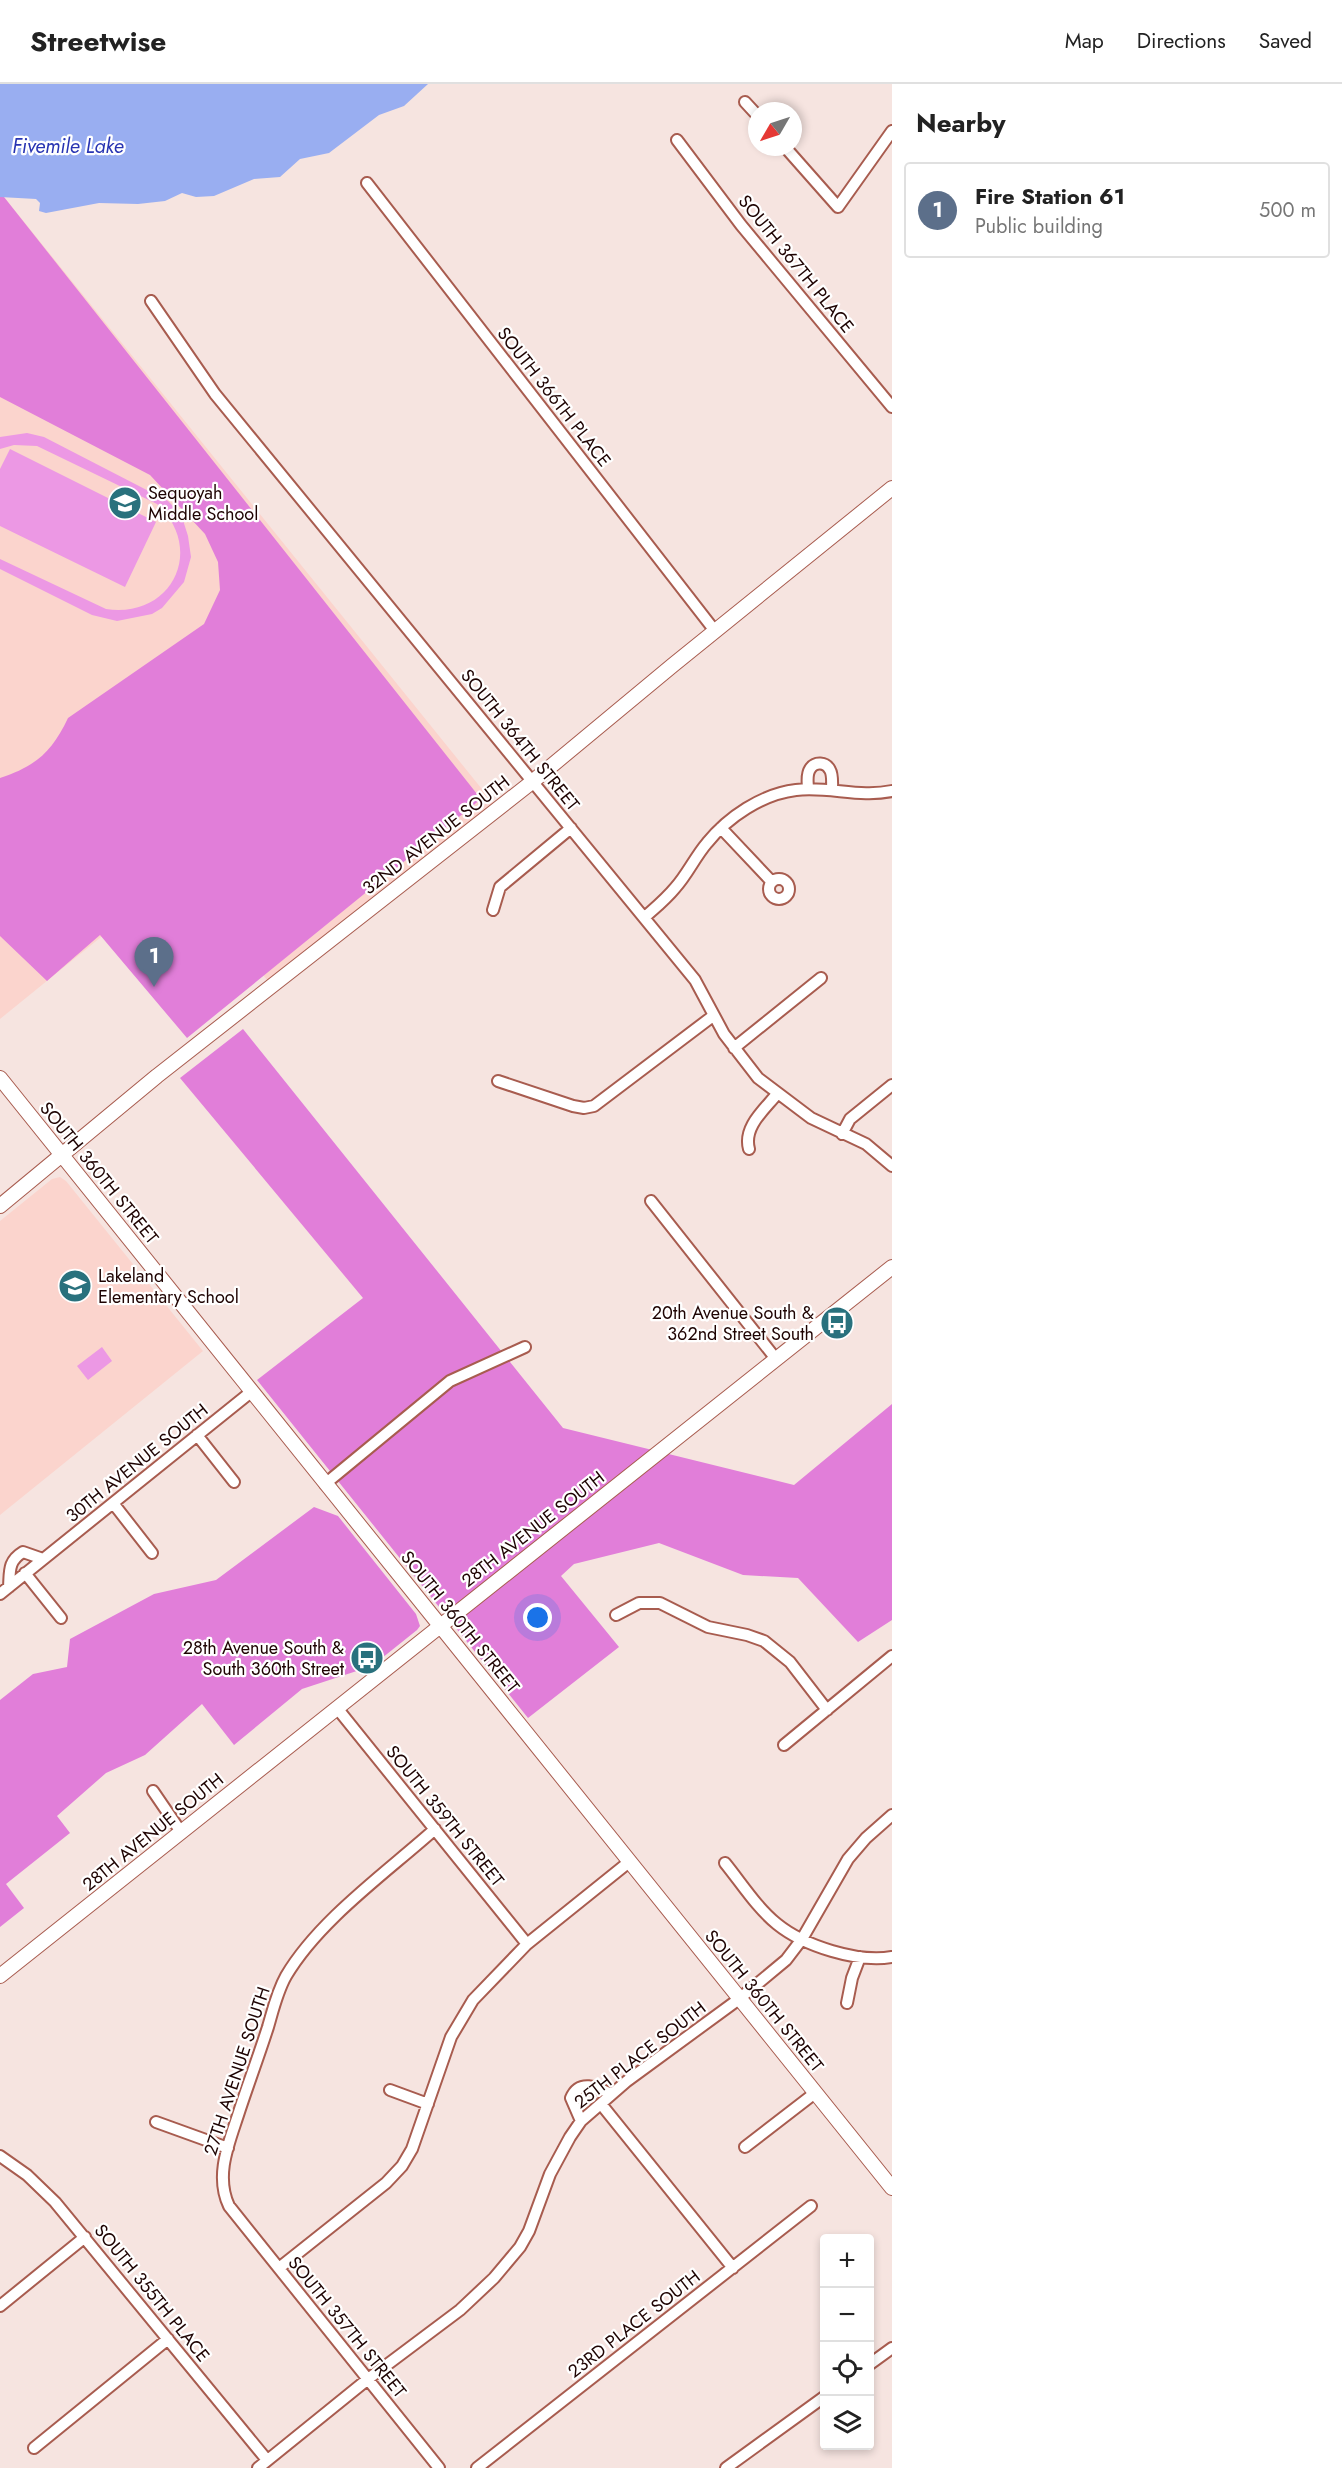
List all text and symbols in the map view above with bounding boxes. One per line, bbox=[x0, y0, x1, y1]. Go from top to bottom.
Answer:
text: Streetwise bbox=[30, 21, 166, 62]
text: Map bbox=[1065, 26, 1104, 56]
text: Directions bbox=[1137, 26, 1226, 56]
text: Saved bbox=[1259, 26, 1312, 56]
north arrow bbox=[748, 102, 802, 156]
text: Nearby bbox=[916, 104, 1005, 142]
water label: Fivemile Lake bbox=[12, 132, 124, 161]
text: Fire Station 61 bbox=[975, 180, 1125, 212]
street label: SOUTH 367TH PLACE bbox=[732, 189, 860, 339]
text: 1 bbox=[932, 196, 943, 225]
text: 500 m bbox=[1259, 196, 1316, 225]
text: Public building bbox=[975, 212, 1103, 241]
street label: SOUTH 366TH PLACE bbox=[491, 322, 617, 472]
place label: Sequoyah Middle School bbox=[148, 480, 258, 527]
school or university icon: Sequoyah Middle School bbox=[107, 485, 143, 521]
street label: SOUTH 364TH STREET bbox=[455, 664, 586, 817]
street label: 32ND AVENUE SOUTH bbox=[357, 769, 515, 901]
pin: 1 bbox=[134, 938, 174, 987]
street label: SOUTH 360TH STREET bbox=[33, 1096, 165, 1250]
place label: Lakeland Elementary School bbox=[98, 1263, 239, 1310]
school or university icon: Lakeland Elementary School bbox=[57, 1268, 93, 1304]
place label: 20th Avenue South & 362nd Street South bbox=[652, 1300, 814, 1347]
bus stop icon: 20th Avenue South & 362nd Street South bbox=[819, 1305, 855, 1341]
street label: 30TH AVENUE SOUTH bbox=[60, 1397, 214, 1529]
street label: 28TH AVENUE SOUTH bbox=[456, 1465, 610, 1593]
street label: SOUTH 360TH STREET bbox=[394, 1545, 526, 1699]
your location bbox=[523, 1603, 552, 1632]
place label: 28th Avenue South & South 360th Street bbox=[183, 1635, 345, 1682]
bus stop icon: 28th Avenue South & South 360th Street bbox=[349, 1640, 385, 1676]
street label: SOUTH 359TH STREET bbox=[380, 1740, 511, 1893]
street label: 28TH AVENUE SOUTH bbox=[77, 1767, 229, 1897]
street label: SOUTH 360TH STREET bbox=[698, 1924, 830, 2078]
street label: 27TH AVENUE SOUTH bbox=[197, 1983, 277, 2159]
street label: 25TH PLACE SOUTH bbox=[569, 1995, 711, 2115]
street label: SOUTH 355TH PLACE bbox=[88, 2218, 216, 2368]
map controls bbox=[820, 2234, 874, 2450]
button: + bbox=[820, 2234, 874, 2288]
street label: SOUTH 357TH STREET bbox=[282, 2251, 413, 2404]
street label: 23RD PLACE SOUTH bbox=[562, 2264, 706, 2384]
button: − bbox=[820, 2288, 874, 2342]
button: locate bbox=[820, 2342, 874, 2396]
button: layers bbox=[820, 2396, 874, 2450]

